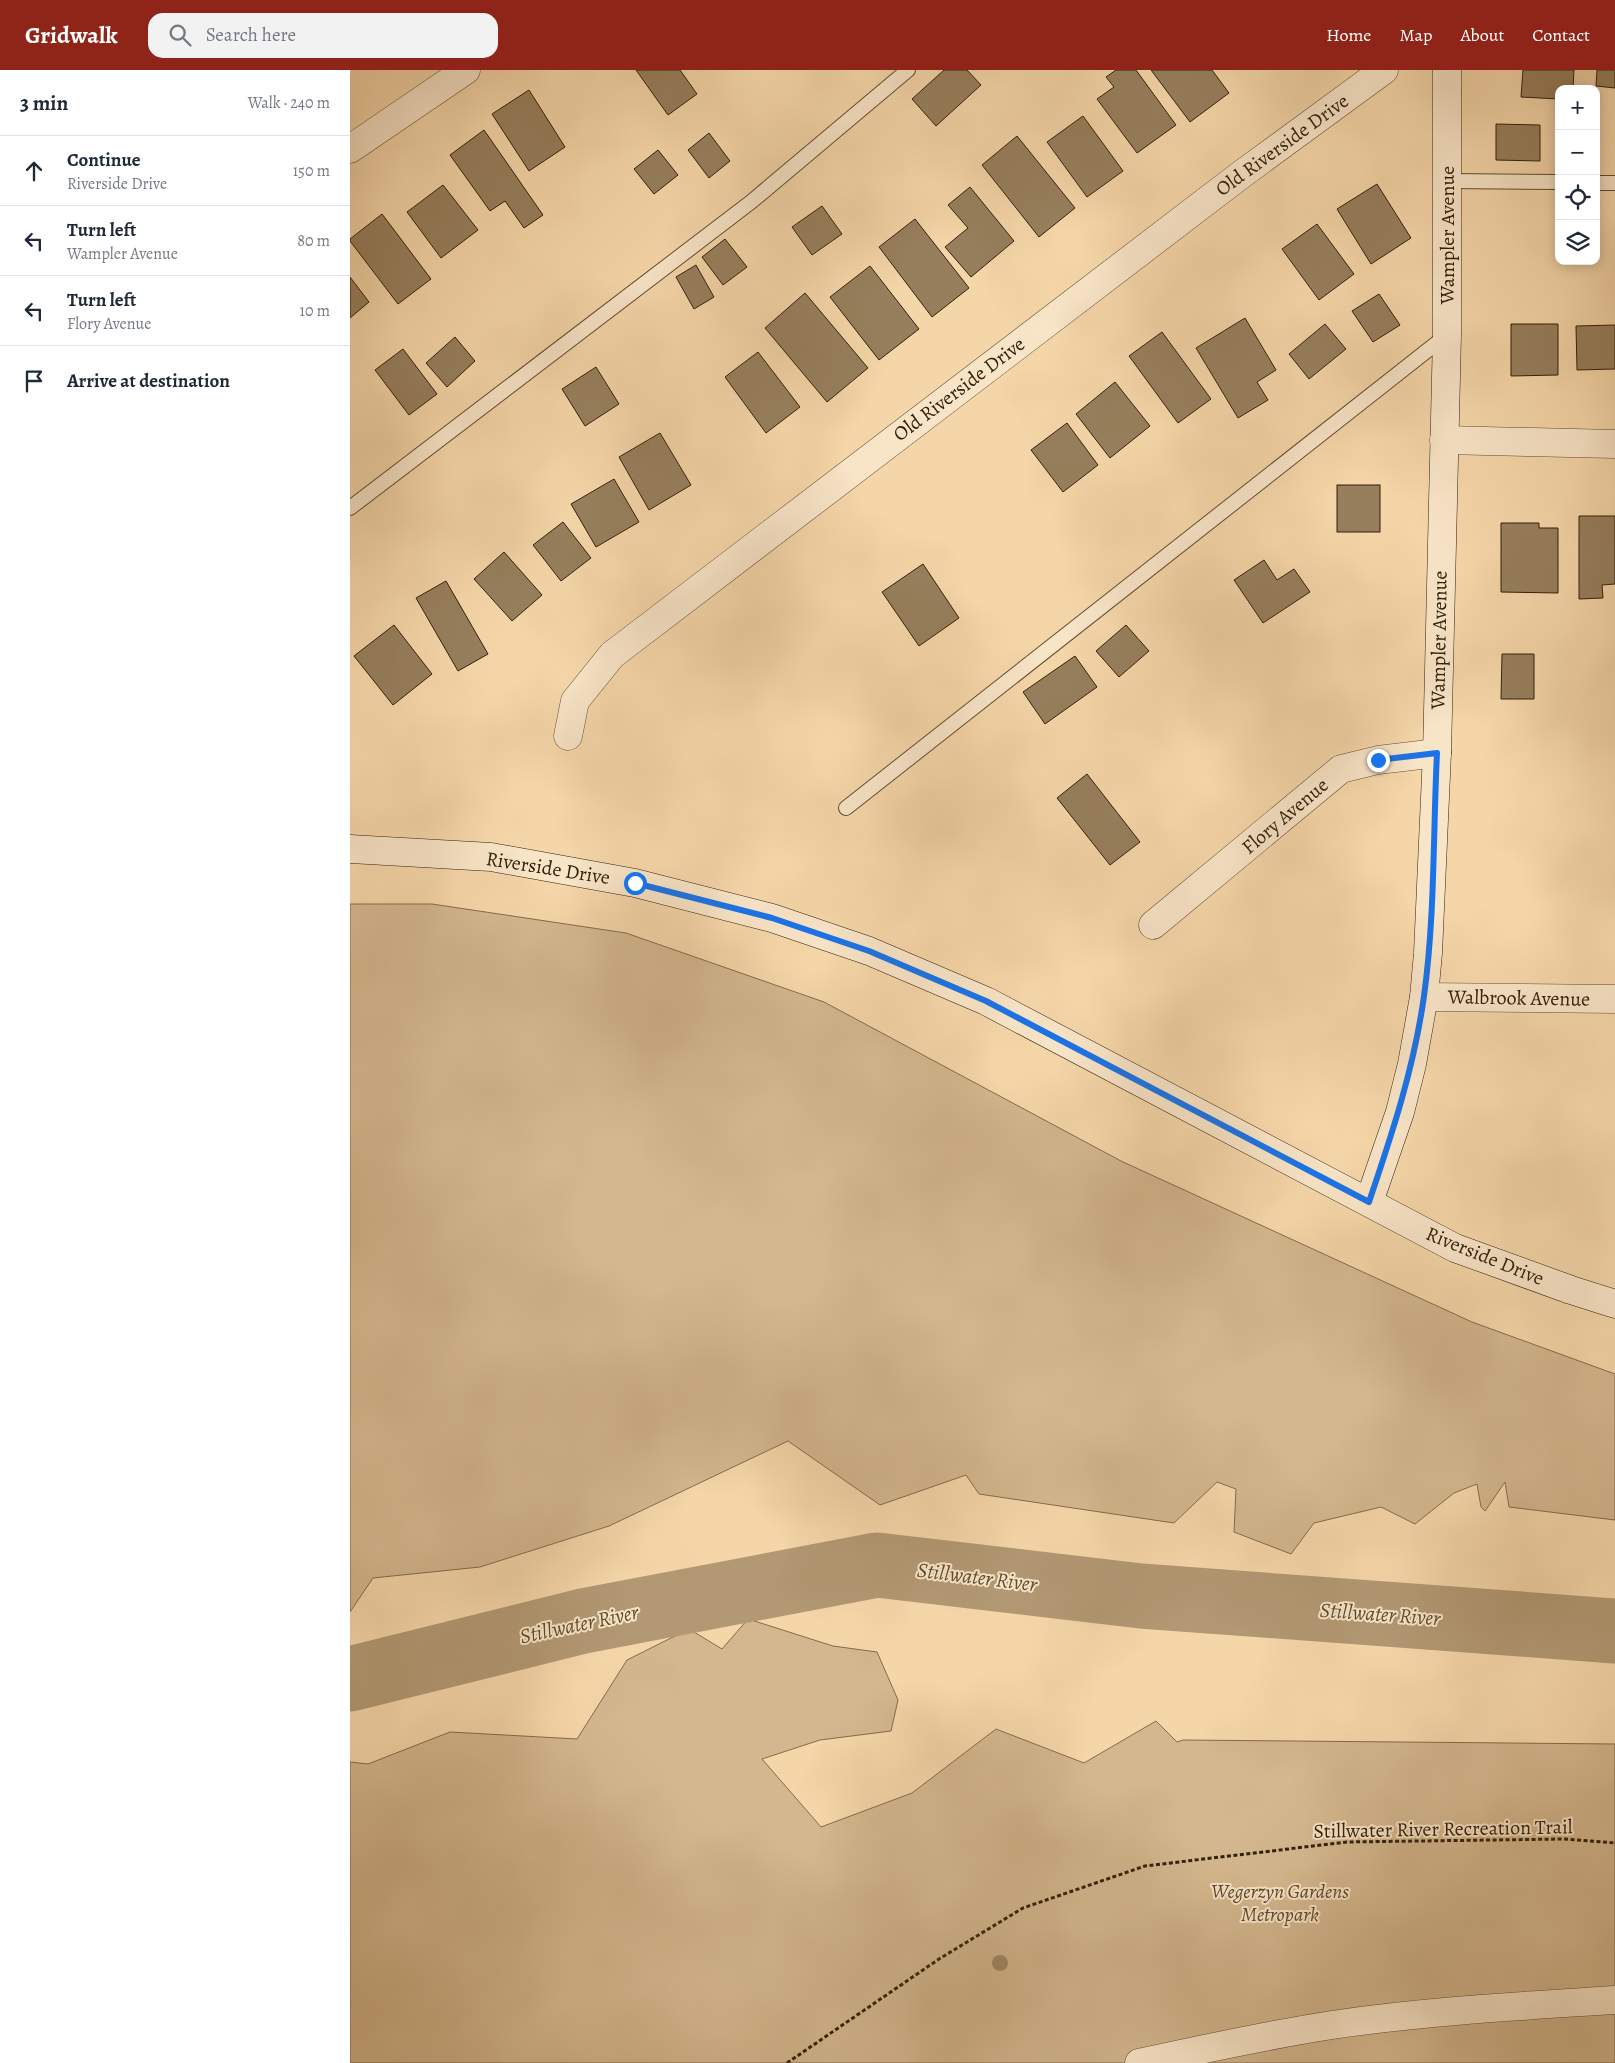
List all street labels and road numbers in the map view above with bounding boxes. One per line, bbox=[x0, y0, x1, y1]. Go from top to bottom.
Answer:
street label: Old Riverside Drive bbox=[1210, 87, 1354, 203]
street label: Wampler Avenue bbox=[1434, 166, 1461, 305]
street label: Old Riverside Drive bbox=[888, 330, 1030, 447]
street label: Wampler Avenue bbox=[1424, 570, 1454, 711]
street label: Flory Avenue bbox=[1236, 772, 1334, 860]
street label: Riverside Drive bbox=[484, 845, 612, 891]
street label: Walbrook Avenue bbox=[1447, 983, 1590, 1013]
street label: Riverside Drive bbox=[1422, 1220, 1548, 1292]
street label: Stillwater River Recreation Trail bbox=[1313, 1813, 1573, 1845]

